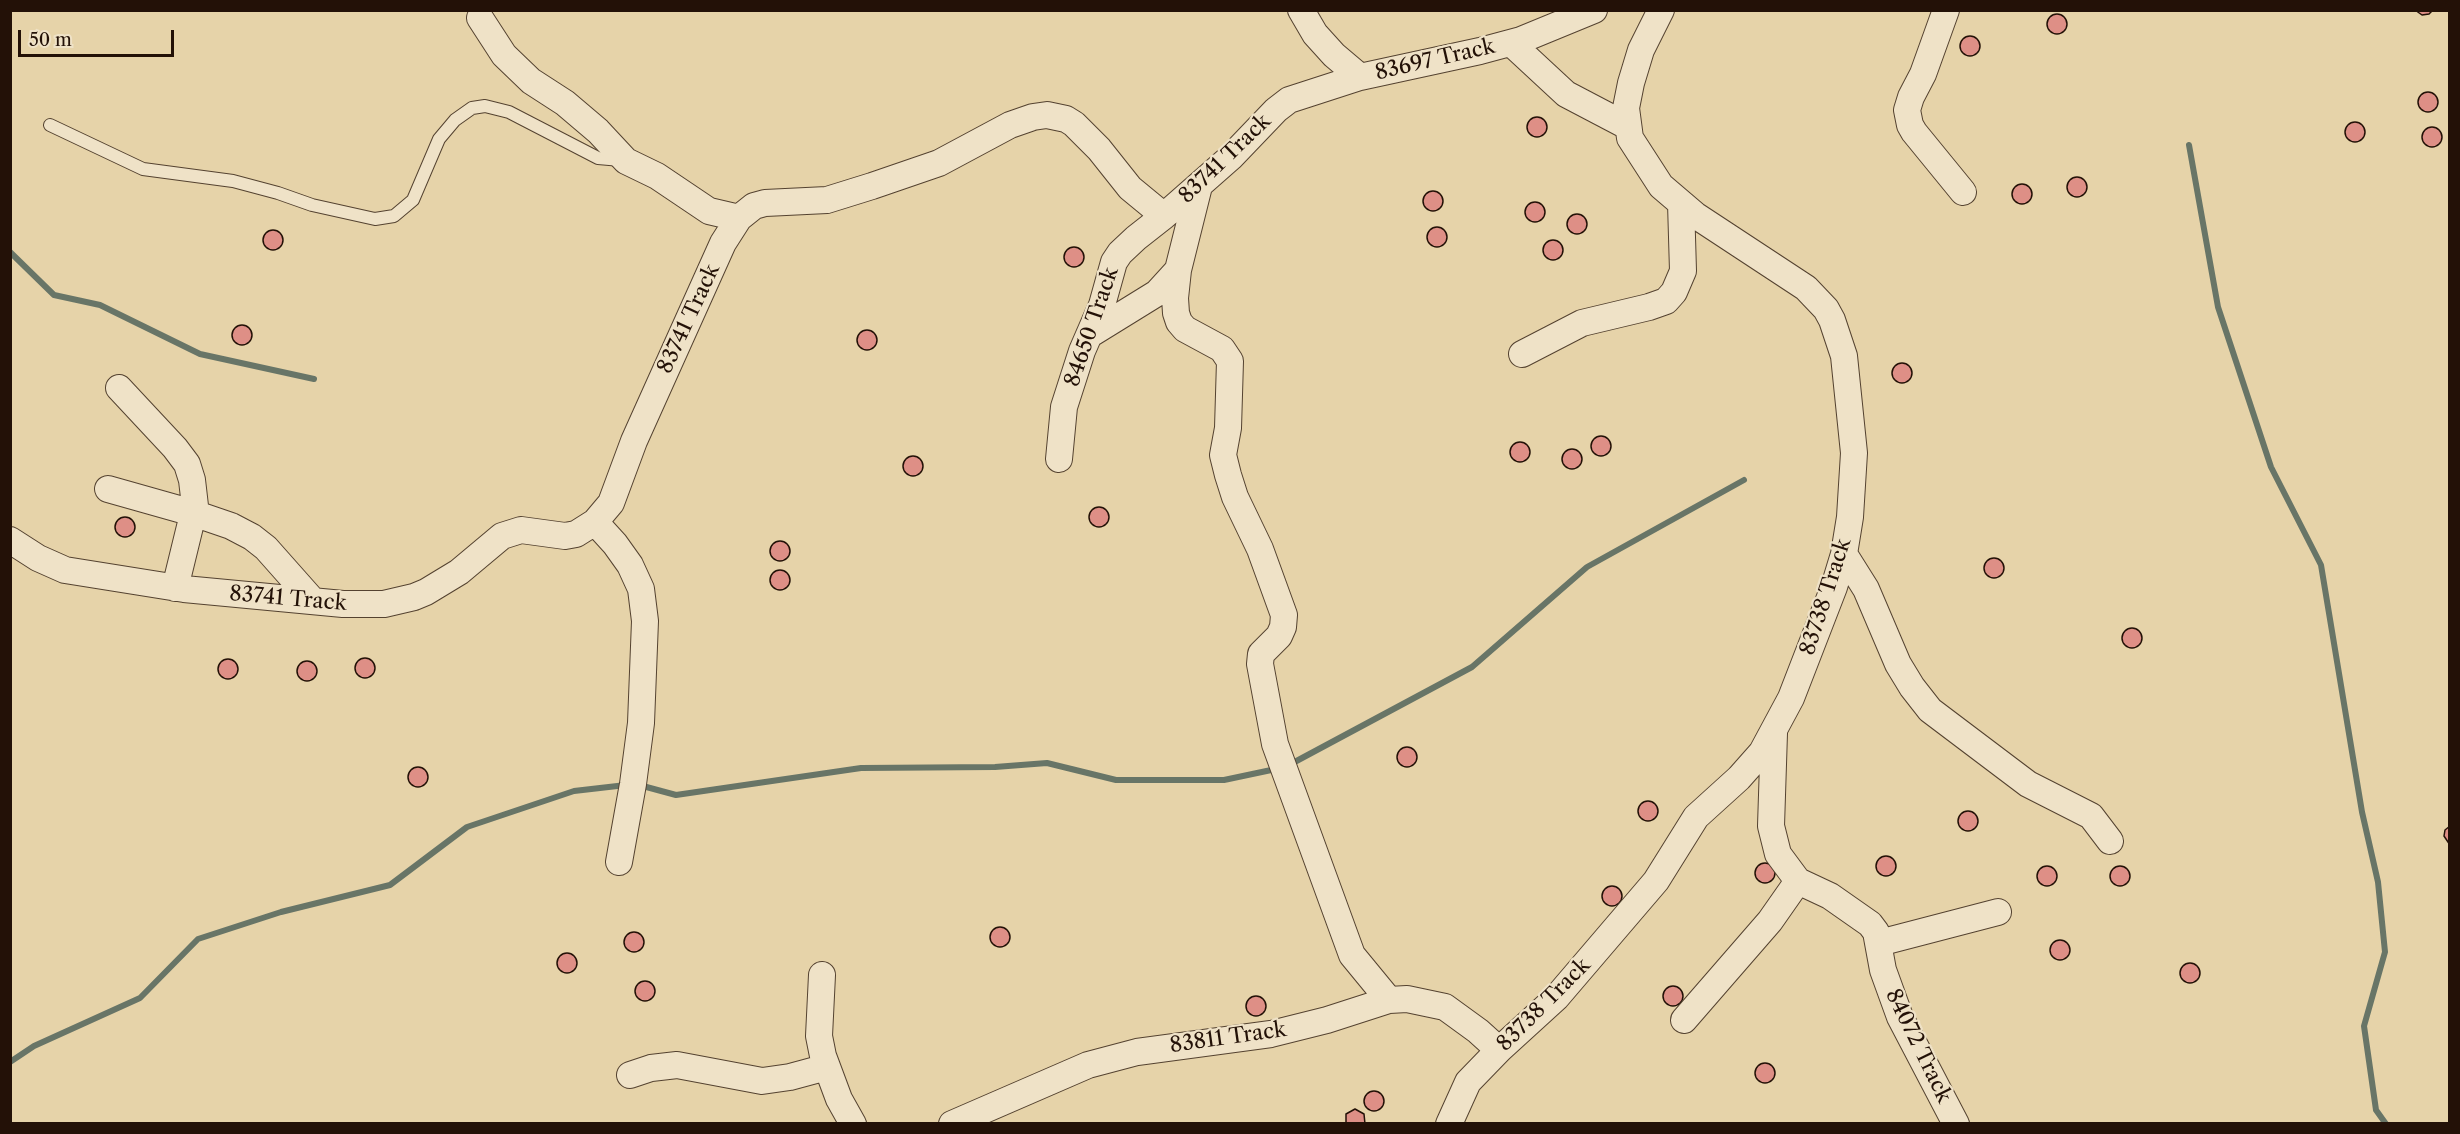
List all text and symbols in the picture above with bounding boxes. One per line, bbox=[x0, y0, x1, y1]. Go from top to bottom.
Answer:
scale bar bbox=[21, 18, 177, 56]
text: 50 m bbox=[29, 29, 72, 51]
street label: 83697 Track bbox=[1373, 34, 1497, 86]
street label: 83741 Track bbox=[1174, 109, 1276, 209]
street label: 83741 Track bbox=[653, 260, 725, 378]
street label: 84650 Track bbox=[1060, 264, 1124, 390]
street label: 83738 Track bbox=[1795, 535, 1857, 659]
street label: 83741 Track bbox=[228, 581, 348, 617]
street label: 83738 Track bbox=[1492, 953, 1596, 1057]
street label: 84072 Track bbox=[1880, 985, 1956, 1107]
street label: 83811 Track bbox=[1168, 1017, 1288, 1059]

